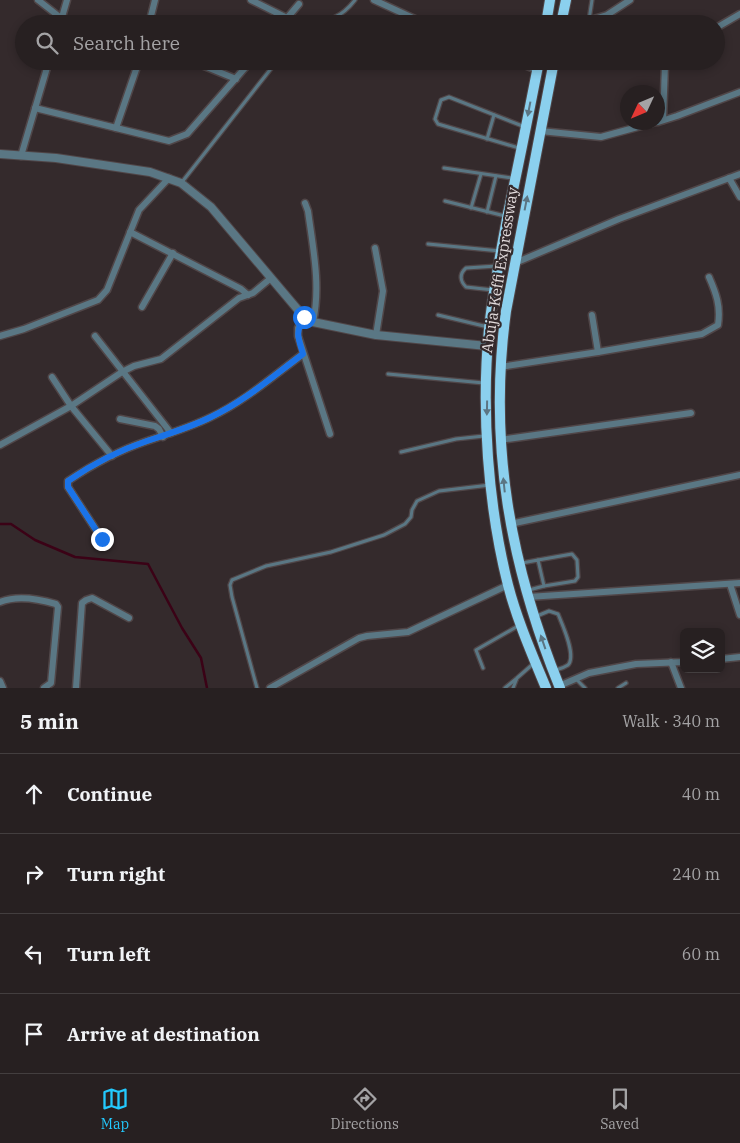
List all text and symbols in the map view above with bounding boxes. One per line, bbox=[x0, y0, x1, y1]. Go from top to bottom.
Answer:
search box bbox=[15, 15, 725, 70]
icon: search bbox=[33, 29, 61, 57]
text: Search here bbox=[73, 31, 180, 55]
north arrow bbox=[620, 85, 665, 130]
one-way arrow bbox=[525, 101, 533, 117]
street label: Abuja-Keffi Expressway bbox=[477, 186, 522, 354]
one-way arrow bbox=[523, 194, 531, 210]
route start bbox=[293, 306, 316, 329]
one-way arrow bbox=[483, 400, 491, 416]
one-way arrow bbox=[500, 477, 508, 493]
route end bbox=[91, 528, 114, 551]
map controls bbox=[680, 628, 725, 673]
button: layers bbox=[680, 628, 725, 673]
one-way arrow bbox=[539, 635, 546, 650]
text: 5 min bbox=[20, 707, 79, 735]
text: Walk · 340 m bbox=[622, 711, 720, 731]
icon: ahead bbox=[20, 780, 48, 808]
text: Continue bbox=[67, 782, 152, 806]
text: 40 m bbox=[682, 784, 720, 804]
icon: right bbox=[20, 860, 48, 888]
text: Turn right bbox=[67, 862, 165, 886]
text: 240 m bbox=[672, 864, 720, 884]
icon: left bbox=[20, 940, 48, 968]
text: Turn left bbox=[67, 942, 150, 966]
text: 60 m bbox=[682, 944, 720, 964]
icon: arrive bbox=[20, 1020, 48, 1048]
text: Arrive at destination bbox=[67, 1022, 260, 1046]
tab: Map bbox=[101, 1085, 129, 1133]
tab: Directions bbox=[331, 1085, 399, 1133]
tab: Saved bbox=[600, 1085, 639, 1133]

